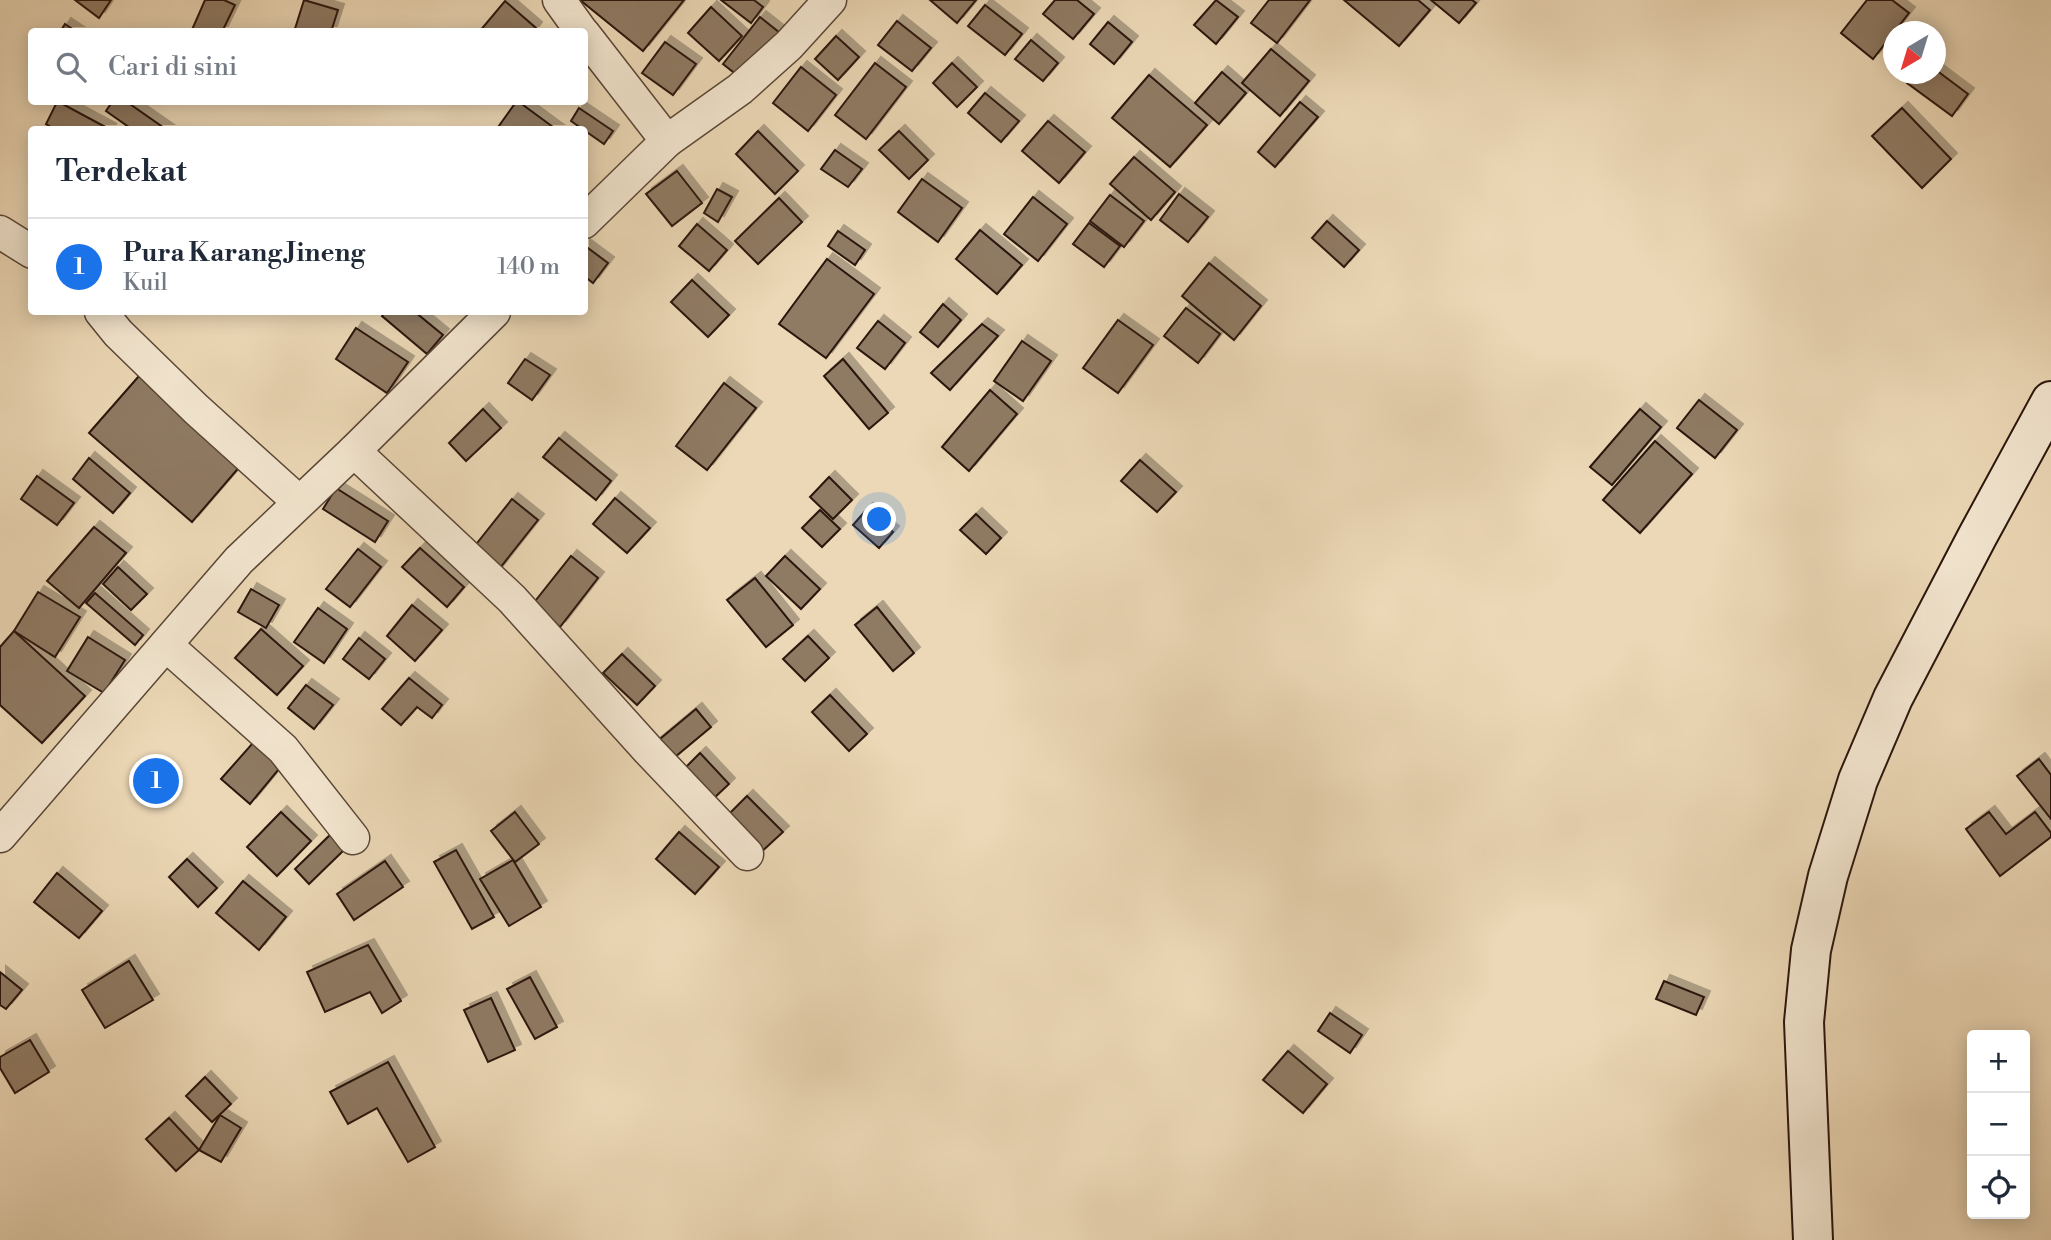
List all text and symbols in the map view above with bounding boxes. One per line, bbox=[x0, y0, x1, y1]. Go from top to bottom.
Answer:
north arrow bbox=[1883, 21, 1946, 84]
search box bbox=[28, 28, 588, 105]
icon: search bbox=[52, 48, 90, 86]
text: Cari di sini bbox=[108, 51, 237, 83]
text: Terdekat bbox=[56, 153, 187, 191]
text: Pura Karang Jineng bbox=[123, 237, 365, 269]
text: 1 bbox=[73, 253, 85, 281]
text: 140 m bbox=[497, 253, 560, 281]
text: Kuil bbox=[123, 269, 168, 297]
your location bbox=[862, 502, 896, 536]
pin: 1 bbox=[133, 755, 179, 807]
map controls bbox=[1967, 1030, 2030, 1219]
button: + bbox=[1967, 1030, 2030, 1093]
button: − bbox=[1967, 1093, 2030, 1156]
button: locate bbox=[1967, 1156, 2030, 1219]

